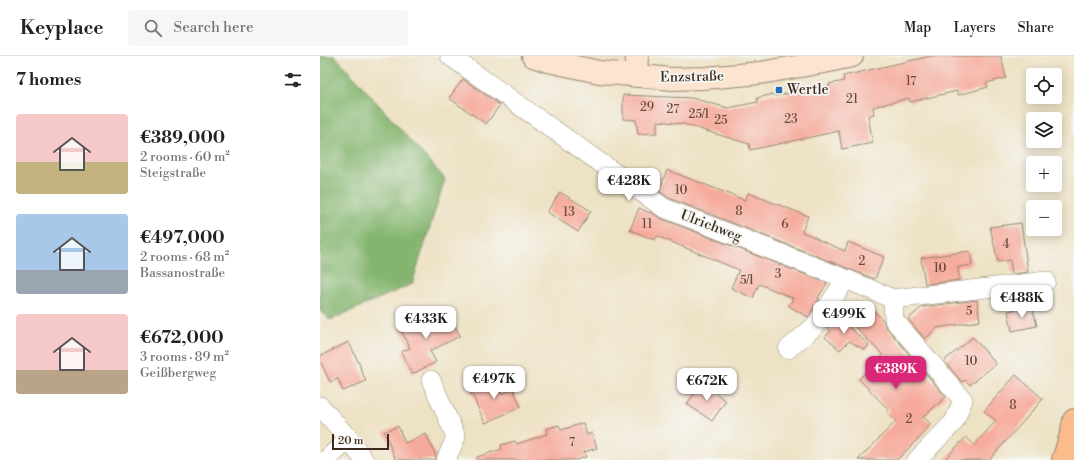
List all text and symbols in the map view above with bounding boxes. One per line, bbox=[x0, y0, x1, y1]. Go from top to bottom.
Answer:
search box bbox=[128, 10, 408, 46]
text: Keyplace bbox=[20, 16, 104, 40]
icon: search bbox=[142, 17, 164, 39]
text: Search here bbox=[174, 18, 254, 37]
text: Map bbox=[904, 19, 931, 37]
text: Layers bbox=[953, 19, 996, 37]
text: Share bbox=[1018, 19, 1054, 37]
street label: Enzstraße bbox=[660, 67, 724, 87]
map controls bbox=[1026, 68, 1062, 236]
button: locate bbox=[1026, 68, 1062, 104]
text: 7 homes bbox=[16, 69, 81, 91]
icon: filters bbox=[282, 69, 304, 91]
house number: 17 bbox=[906, 74, 916, 89]
place label: Wertle bbox=[786, 81, 829, 99]
marker: Wertle bbox=[774, 85, 784, 95]
house number: 21 bbox=[846, 92, 859, 107]
house number: 29 bbox=[640, 100, 654, 115]
house number: 27 bbox=[667, 102, 679, 117]
house number: 25/1 bbox=[689, 107, 710, 122]
house number: 23 bbox=[784, 112, 798, 127]
button: layers bbox=[1026, 112, 1062, 148]
house number: 25 bbox=[714, 113, 728, 128]
text: €389,000 bbox=[140, 127, 225, 149]
icon: home bbox=[48, 130, 96, 178]
text: 2 rooms · 60 m² bbox=[140, 149, 230, 165]
button: + bbox=[1026, 156, 1062, 192]
text: Steigstraße bbox=[140, 165, 206, 181]
pin: €428K bbox=[601, 168, 657, 202]
text: €428K bbox=[607, 173, 651, 189]
house number: 10 bbox=[675, 183, 687, 198]
button: − bbox=[1026, 200, 1062, 236]
house number: 8 bbox=[735, 204, 743, 219]
house number: 13 bbox=[563, 205, 575, 220]
street label: Ulrichweg bbox=[678, 206, 745, 246]
house number: 11 bbox=[642, 217, 653, 232]
house number: 6 bbox=[781, 217, 789, 232]
text: €497,000 bbox=[140, 227, 225, 249]
icon: home bbox=[48, 230, 96, 278]
house number: 4 bbox=[1002, 237, 1010, 252]
text: 2 rooms · 68 m² bbox=[140, 249, 229, 265]
house number: 2 bbox=[859, 254, 866, 269]
house number: 10 bbox=[934, 261, 946, 276]
text: Bassanostraße bbox=[140, 265, 225, 281]
house number: 3 bbox=[775, 267, 782, 282]
house number: 5/1 bbox=[740, 273, 755, 288]
pin: €488K bbox=[994, 285, 1050, 319]
text: €488K bbox=[1000, 290, 1044, 306]
pin: €499K bbox=[816, 301, 872, 335]
house number: 5 bbox=[966, 304, 973, 319]
pin: €433K bbox=[398, 306, 454, 340]
text: €499K bbox=[822, 306, 866, 322]
text: €433K bbox=[404, 311, 448, 327]
text: €672,000 bbox=[140, 327, 224, 349]
icon: home bbox=[48, 330, 96, 378]
text: 3 rooms · 89 m² bbox=[140, 349, 229, 365]
house number: 10 bbox=[965, 354, 977, 369]
pin: €389K bbox=[868, 356, 924, 390]
text: €389K bbox=[874, 361, 918, 377]
text: Geißbergweg bbox=[140, 365, 216, 381]
pin: €497K bbox=[466, 366, 522, 400]
pin: €672K bbox=[679, 368, 735, 402]
text: €497K bbox=[472, 371, 516, 387]
text: €672K bbox=[686, 373, 728, 389]
house number: 8 bbox=[1009, 398, 1017, 413]
house number: 2 bbox=[906, 412, 913, 427]
scale bar bbox=[332, 432, 389, 451]
text: 20 m bbox=[338, 434, 363, 448]
house number: 7 bbox=[569, 435, 575, 450]

